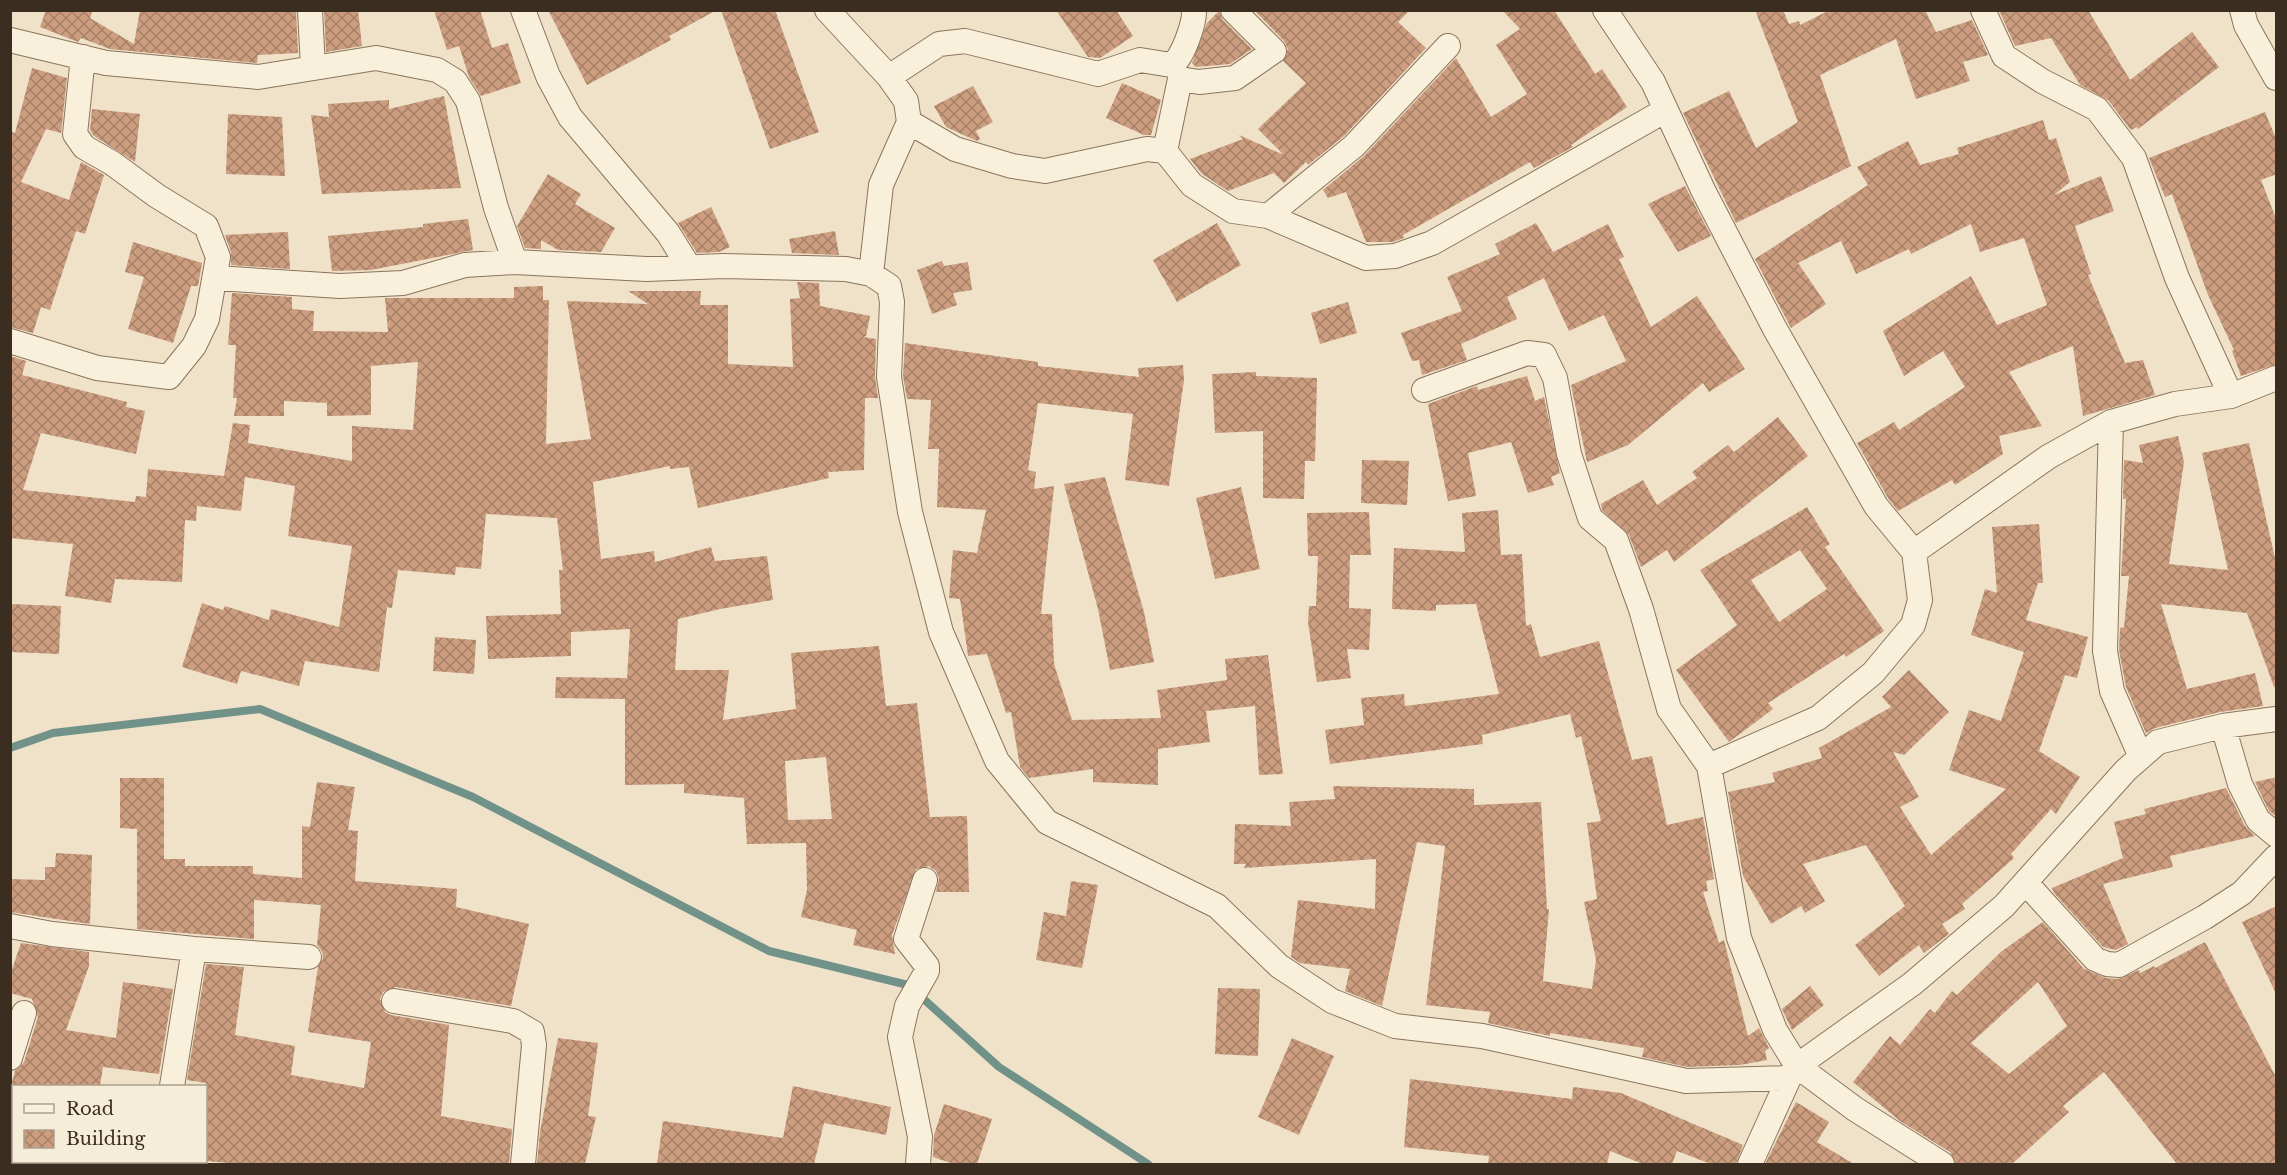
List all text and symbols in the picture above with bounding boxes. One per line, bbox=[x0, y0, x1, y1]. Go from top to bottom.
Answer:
legend bbox=[12, 1085, 207, 1163]
text: Road bbox=[66, 1098, 114, 1120]
text: Building bbox=[66, 1128, 145, 1150]

